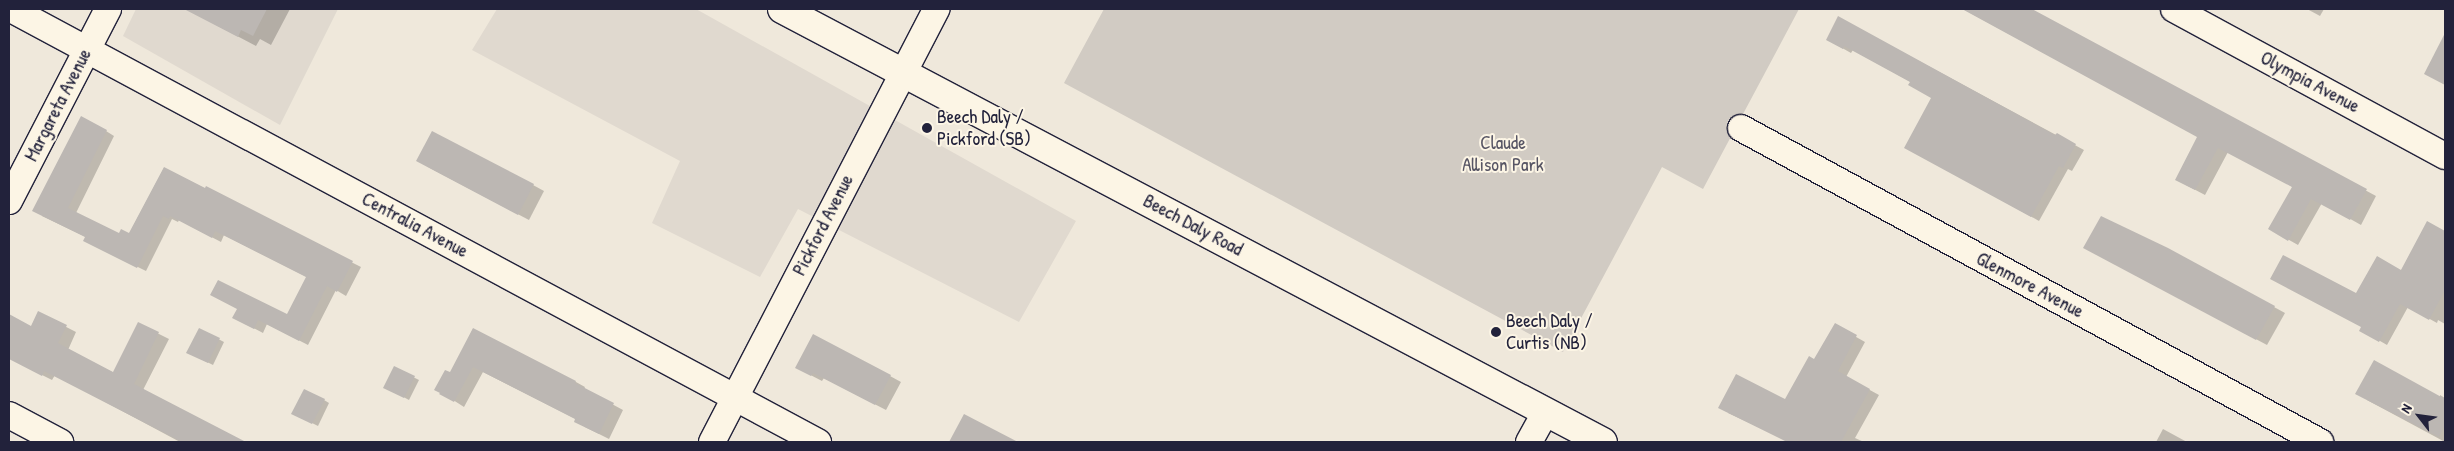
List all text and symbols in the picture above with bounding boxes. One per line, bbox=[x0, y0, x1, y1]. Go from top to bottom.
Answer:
street label: Margareta Avenue bbox=[20, 45, 96, 165]
street label: Olympia Avenue bbox=[2257, 46, 2363, 118]
place label: Beech Daly / Pickford (SB) bbox=[937, 106, 1031, 150]
marker: Beech Daly / Pickford (SB) bbox=[921, 122, 933, 134]
park label: Claude Allison Park bbox=[1462, 132, 1544, 176]
street label: Pickford Avenue bbox=[788, 171, 858, 279]
street label: Centralia Avenue bbox=[358, 187, 472, 263]
street label: Beech Daly Road bbox=[1139, 189, 1247, 261]
street label: Glenmore Avenue bbox=[1972, 247, 2088, 323]
place label: Beech Daly / Curtis (NB) bbox=[1506, 310, 1592, 354]
marker: Beech Daly / Curtis (NB) bbox=[1490, 326, 1502, 338]
north arrow bbox=[2394, 391, 2444, 441]
text: N bbox=[2395, 400, 2416, 416]

